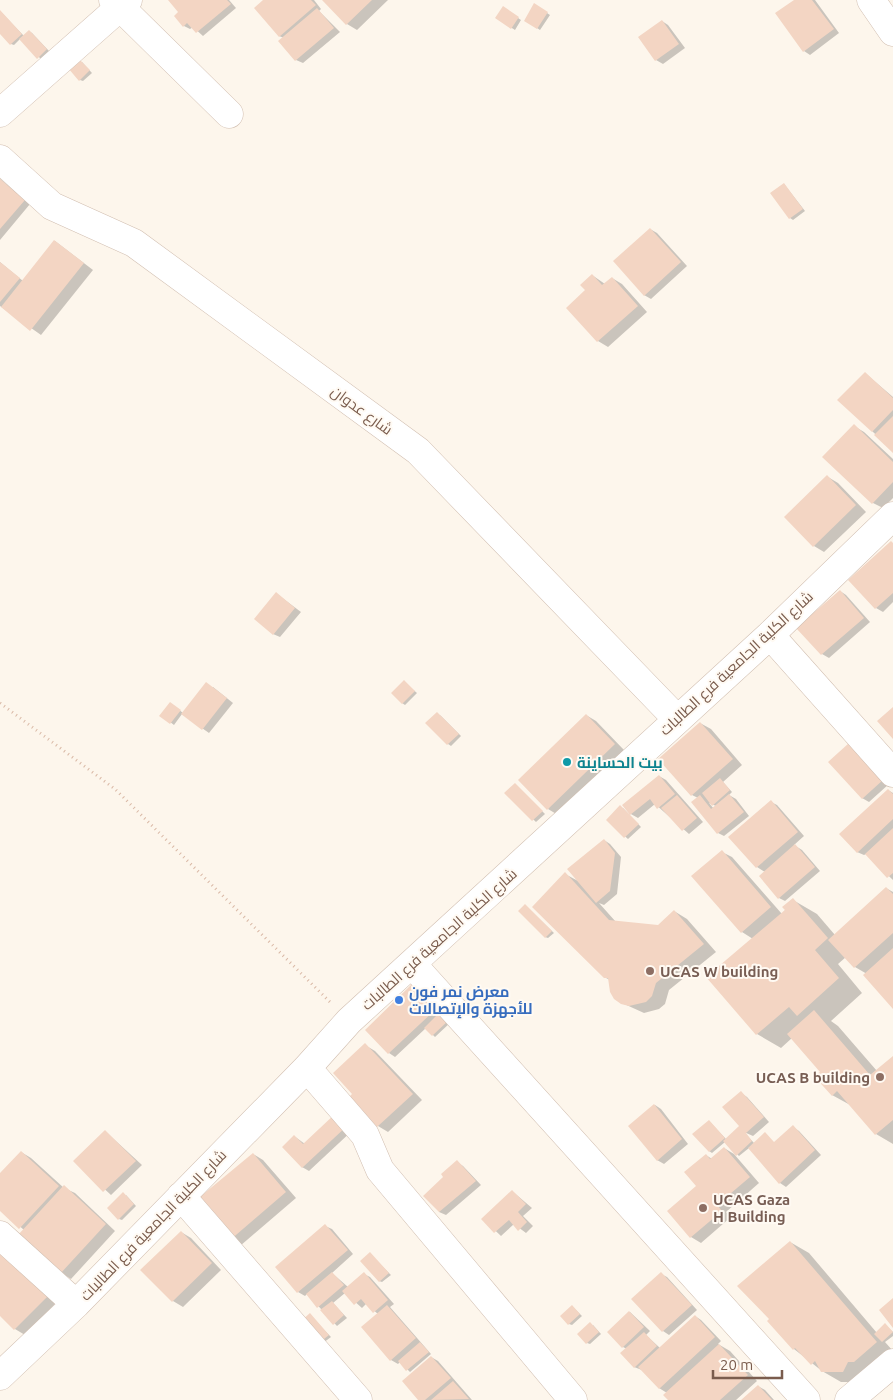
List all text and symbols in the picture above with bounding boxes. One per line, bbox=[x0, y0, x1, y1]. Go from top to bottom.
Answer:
street label: شارع عدوان bbox=[326, 382, 396, 440]
street label: شارع الكلية الجامعية فرع الطالبات bbox=[656, 588, 818, 741]
place label: بيت الحساينة bbox=[577, 754, 663, 771]
marker: بيت الحساينة bbox=[561, 756, 573, 768]
street label: شارع الكلية الجامعية فرع الطالبات bbox=[358, 865, 522, 1015]
place label: UCAS W building bbox=[660, 963, 778, 980]
marker: UCAS W building bbox=[644, 965, 656, 977]
place label: معرض نمر فون للأجهزة والإتصالات bbox=[409, 983, 532, 1019]
marker: معرض نمر فون للأجهزة والإتصالات bbox=[393, 994, 405, 1006]
place label: UCAS B building bbox=[756, 1069, 870, 1086]
marker: UCAS B building bbox=[874, 1071, 886, 1083]
street label: شارع الكلية الجامعية فرع الطالبات bbox=[76, 1146, 232, 1306]
place label: UCAS Gaza H Building bbox=[713, 1191, 790, 1225]
marker: UCAS Gaza H Building bbox=[697, 1202, 709, 1214]
scale bar bbox=[713, 1348, 782, 1380]
text: 20 m bbox=[720, 1356, 753, 1373]

